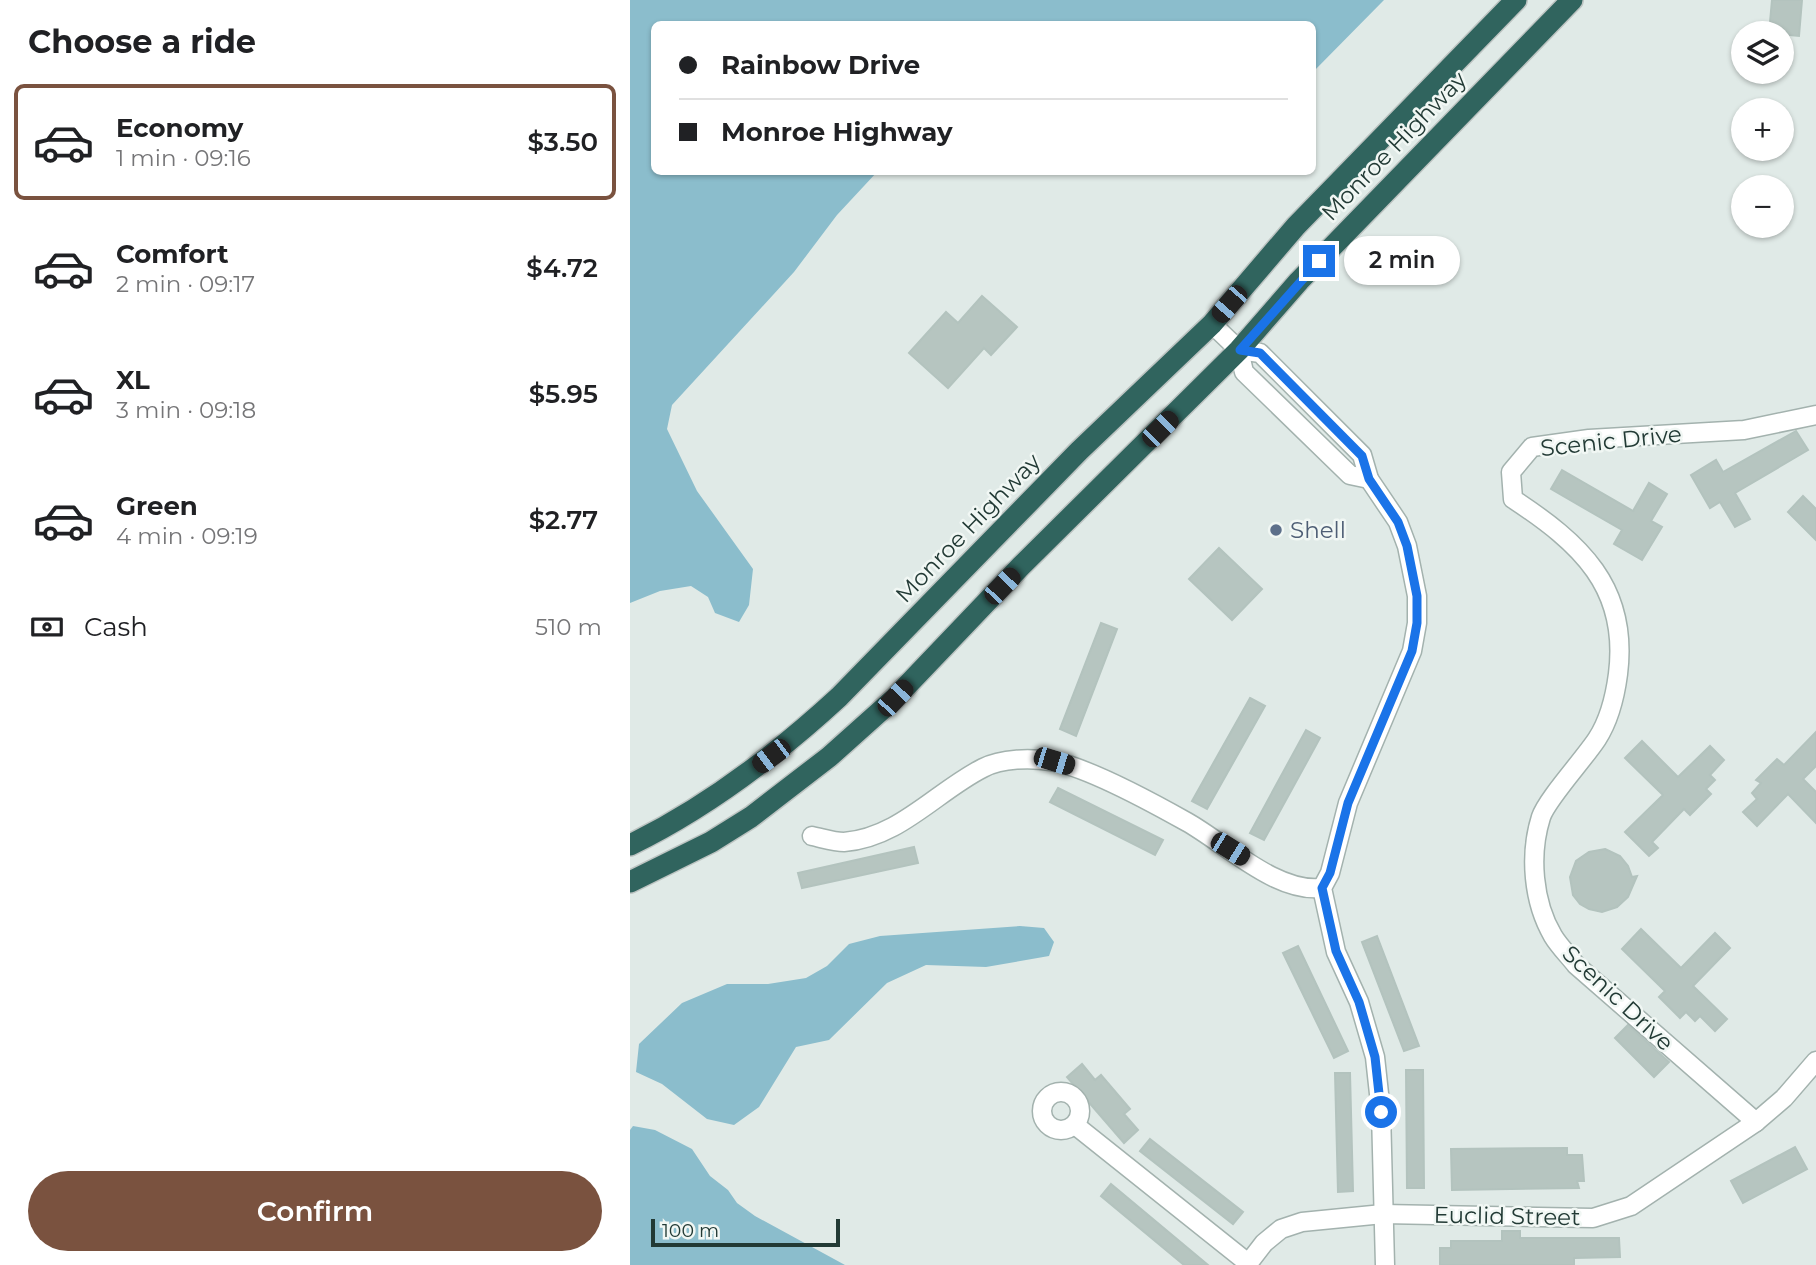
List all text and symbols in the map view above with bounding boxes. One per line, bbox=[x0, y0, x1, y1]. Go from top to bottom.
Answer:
map controls bbox=[1731, 21, 1794, 238]
button: layers bbox=[1731, 21, 1794, 84]
text: Choose a ride bbox=[28, 22, 256, 61]
text: Rainbow Drive bbox=[721, 49, 920, 81]
street label: Monroe Highway bbox=[1316, 65, 1473, 226]
button: + bbox=[1731, 98, 1794, 161]
icon: car bbox=[32, 111, 95, 174]
text: Economy bbox=[116, 112, 243, 144]
text: Monroe Highway bbox=[721, 116, 953, 148]
text: $3.50 bbox=[528, 126, 598, 158]
text: 1 min · 09:16 bbox=[116, 144, 251, 172]
button: − bbox=[1731, 175, 1794, 238]
callout: 2 min bbox=[1344, 236, 1459, 286]
icon: car bbox=[32, 237, 95, 300]
text: Comfort bbox=[116, 238, 228, 270]
route end bbox=[1303, 245, 1335, 277]
text: 2 min bbox=[1369, 246, 1435, 274]
text: $4.72 bbox=[526, 252, 598, 284]
text: 2 min · 09:17 bbox=[116, 270, 255, 298]
car bbox=[1208, 281, 1251, 327]
icon: car bbox=[32, 363, 95, 426]
text: XL bbox=[116, 364, 150, 396]
text: $5.95 bbox=[529, 378, 598, 410]
text: 3 min · 09:18 bbox=[116, 396, 256, 424]
car bbox=[1138, 407, 1183, 451]
street label: Scenic Drive bbox=[1539, 420, 1683, 462]
street label: Monroe Highway bbox=[890, 447, 1047, 608]
icon: car bbox=[32, 489, 95, 552]
text: Green bbox=[116, 490, 198, 522]
text: $2.77 bbox=[529, 504, 598, 536]
place label: Shell bbox=[1290, 516, 1346, 544]
text: 4 min · 09:19 bbox=[116, 522, 258, 550]
marker: Shell bbox=[1268, 522, 1284, 538]
car bbox=[980, 564, 1025, 608]
icon: cash bbox=[28, 608, 66, 646]
text: Cash bbox=[84, 611, 148, 643]
text: 510 m bbox=[535, 613, 602, 641]
car bbox=[873, 675, 918, 721]
car bbox=[748, 735, 795, 777]
car bbox=[1031, 745, 1078, 777]
car bbox=[1207, 829, 1254, 869]
street label: Scenic Drive bbox=[1557, 939, 1679, 1057]
route start bbox=[1365, 1096, 1397, 1128]
button: Confirm bbox=[28, 1171, 602, 1251]
street label: Euclid Street bbox=[1433, 1201, 1581, 1231]
scale bar bbox=[651, 1216, 840, 1248]
text: 100 m bbox=[662, 1219, 719, 1242]

